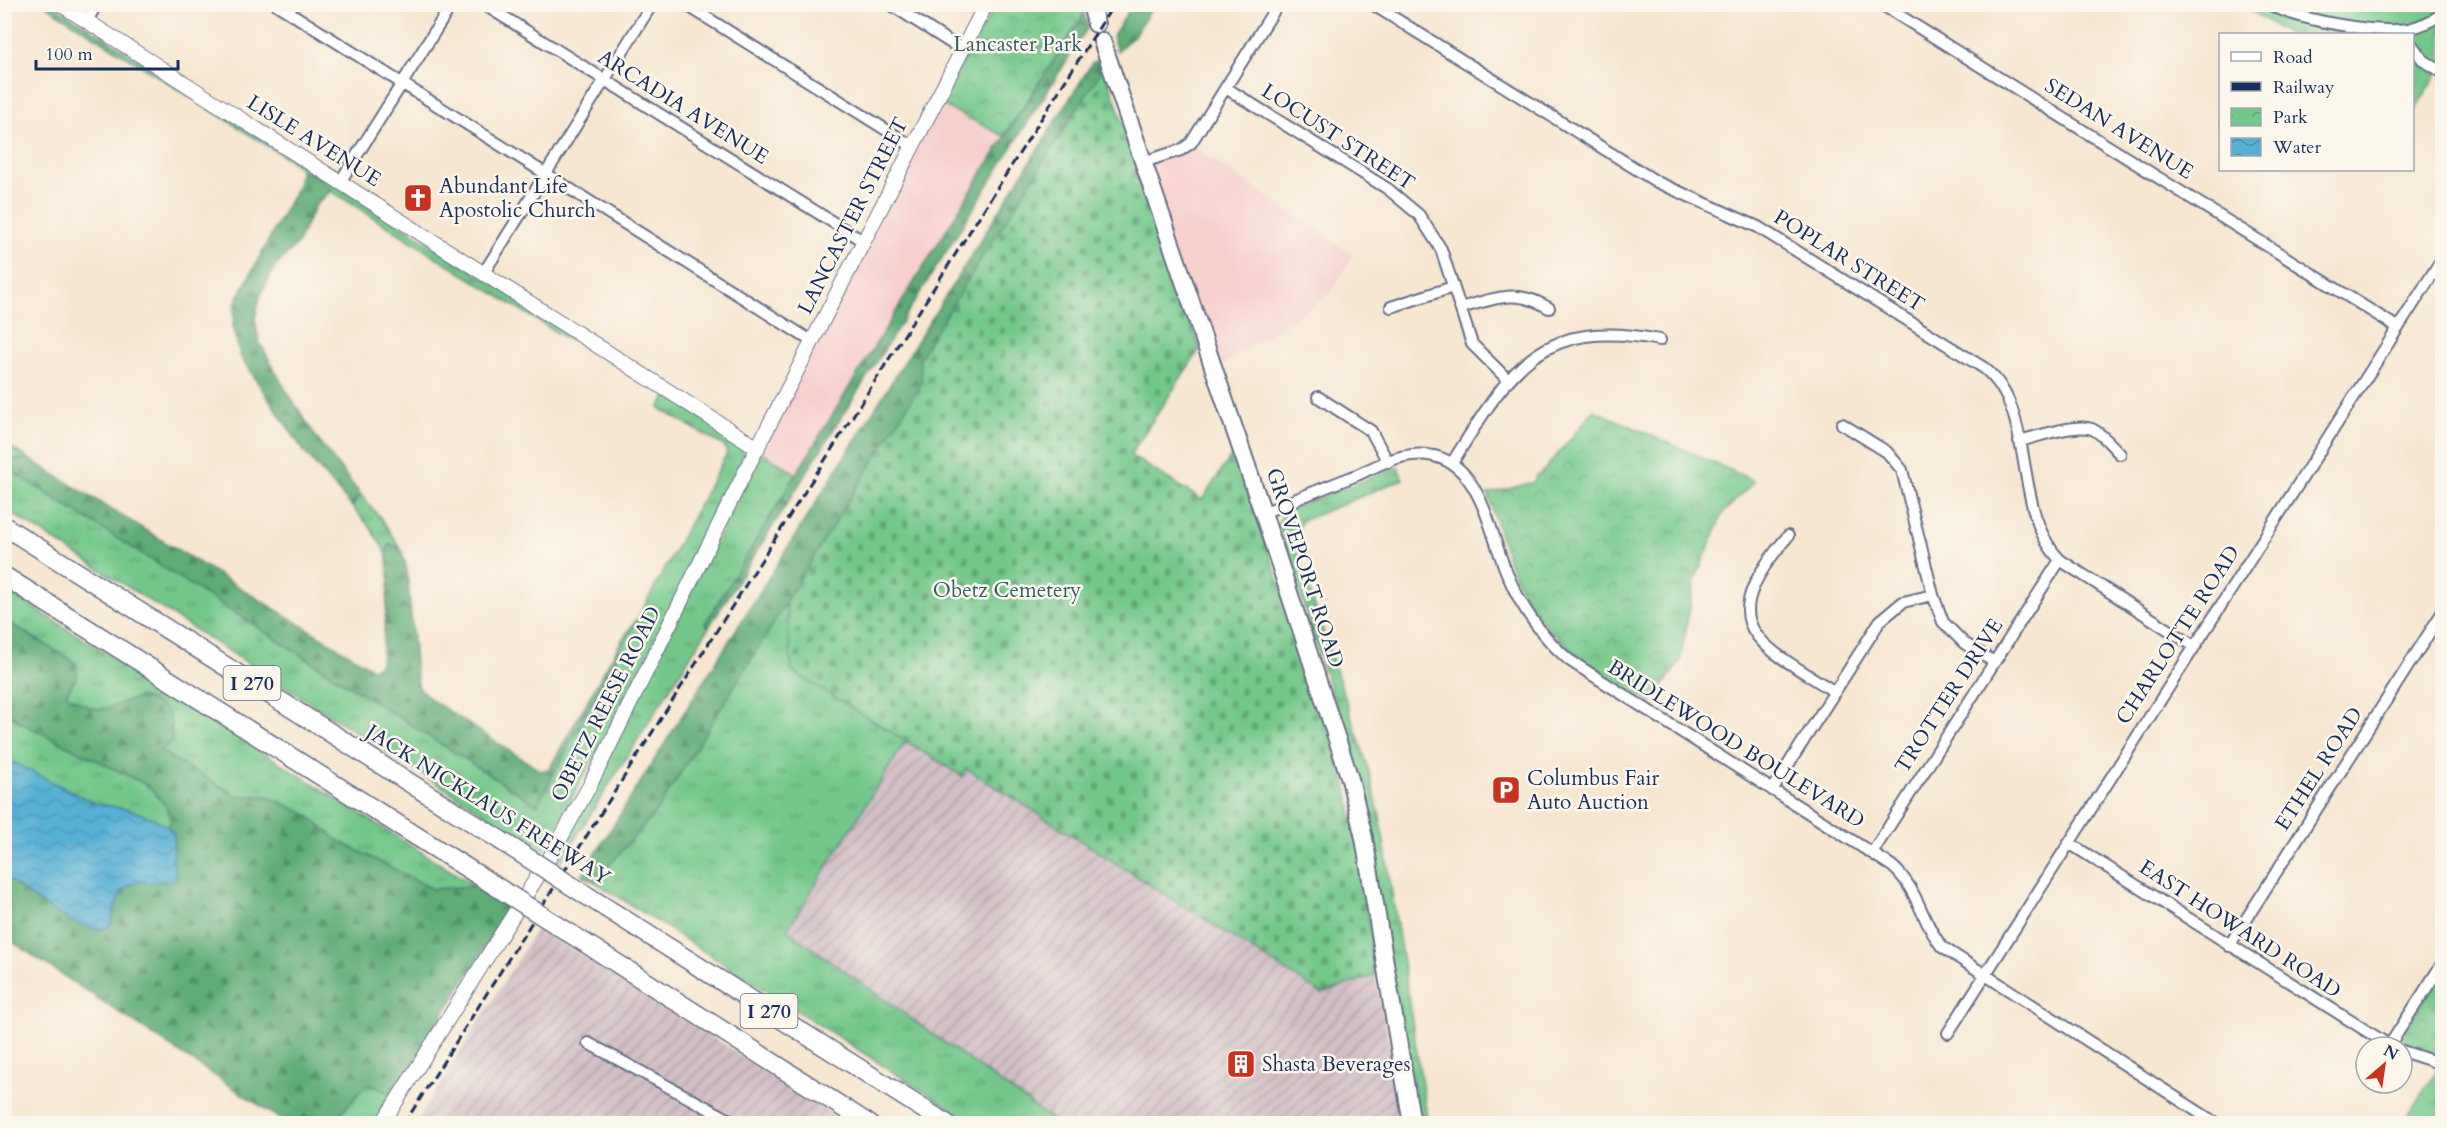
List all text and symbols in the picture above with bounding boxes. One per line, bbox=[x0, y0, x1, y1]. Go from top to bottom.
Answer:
park label: Lancaster Park bbox=[953, 30, 1083, 59]
scale bar bbox=[36, 33, 178, 71]
legend bbox=[2219, 33, 2414, 171]
text: 100 m bbox=[45, 42, 93, 67]
street label: ARCADIA AVENUE bbox=[592, 43, 774, 171]
text: Road bbox=[2273, 45, 2313, 70]
street label: SEDAN AVENUE bbox=[2039, 72, 2199, 186]
text: Railway bbox=[2273, 75, 2335, 100]
street label: LOCUST STREET bbox=[1256, 77, 1420, 197]
street label: LISLE AVENUE bbox=[241, 88, 387, 194]
text: Park bbox=[2273, 105, 2308, 130]
street label: LANCASTER STREET bbox=[791, 113, 915, 319]
text: Water bbox=[2272, 135, 2322, 160]
place label: Abundant Life Apostolic Church bbox=[439, 172, 596, 225]
church icon: Abundant Life Apostolic Church bbox=[402, 182, 434, 214]
street label: POPLAR STREET bbox=[1768, 203, 1930, 319]
street label: GROVEPORT ROAD bbox=[1259, 464, 1351, 672]
street label: CHARLOTTE ROAD bbox=[2109, 540, 2247, 730]
park label: Obetz Cemetery bbox=[933, 576, 1081, 605]
street label: OBETZ REESE ROAD bbox=[544, 601, 668, 807]
street label: TROTTER DRIVE bbox=[1888, 613, 2010, 779]
street label: BRIDLEWOOD BOULEVARD bbox=[1602, 653, 1870, 835]
road number: I 270 bbox=[224, 666, 280, 700]
street label: ETHEL ROAD bbox=[2268, 702, 2370, 836]
street label: JACK NICKLAUS FREEWAY bbox=[358, 716, 616, 893]
place label: Columbus Fair Auto Auction bbox=[1527, 764, 1659, 817]
parking icon: Columbus Fair Auto Auction bbox=[1490, 774, 1522, 806]
street label: EAST HOWARD ROAD bbox=[2133, 853, 2347, 1005]
road number: I 270 bbox=[740, 994, 798, 1028]
north arrow bbox=[2354, 1035, 2414, 1095]
text: N bbox=[2379, 1040, 2402, 1066]
building icon: Shasta Beverages bbox=[1225, 1048, 1257, 1080]
place label: Shasta Beverages bbox=[1262, 1050, 1411, 1079]

